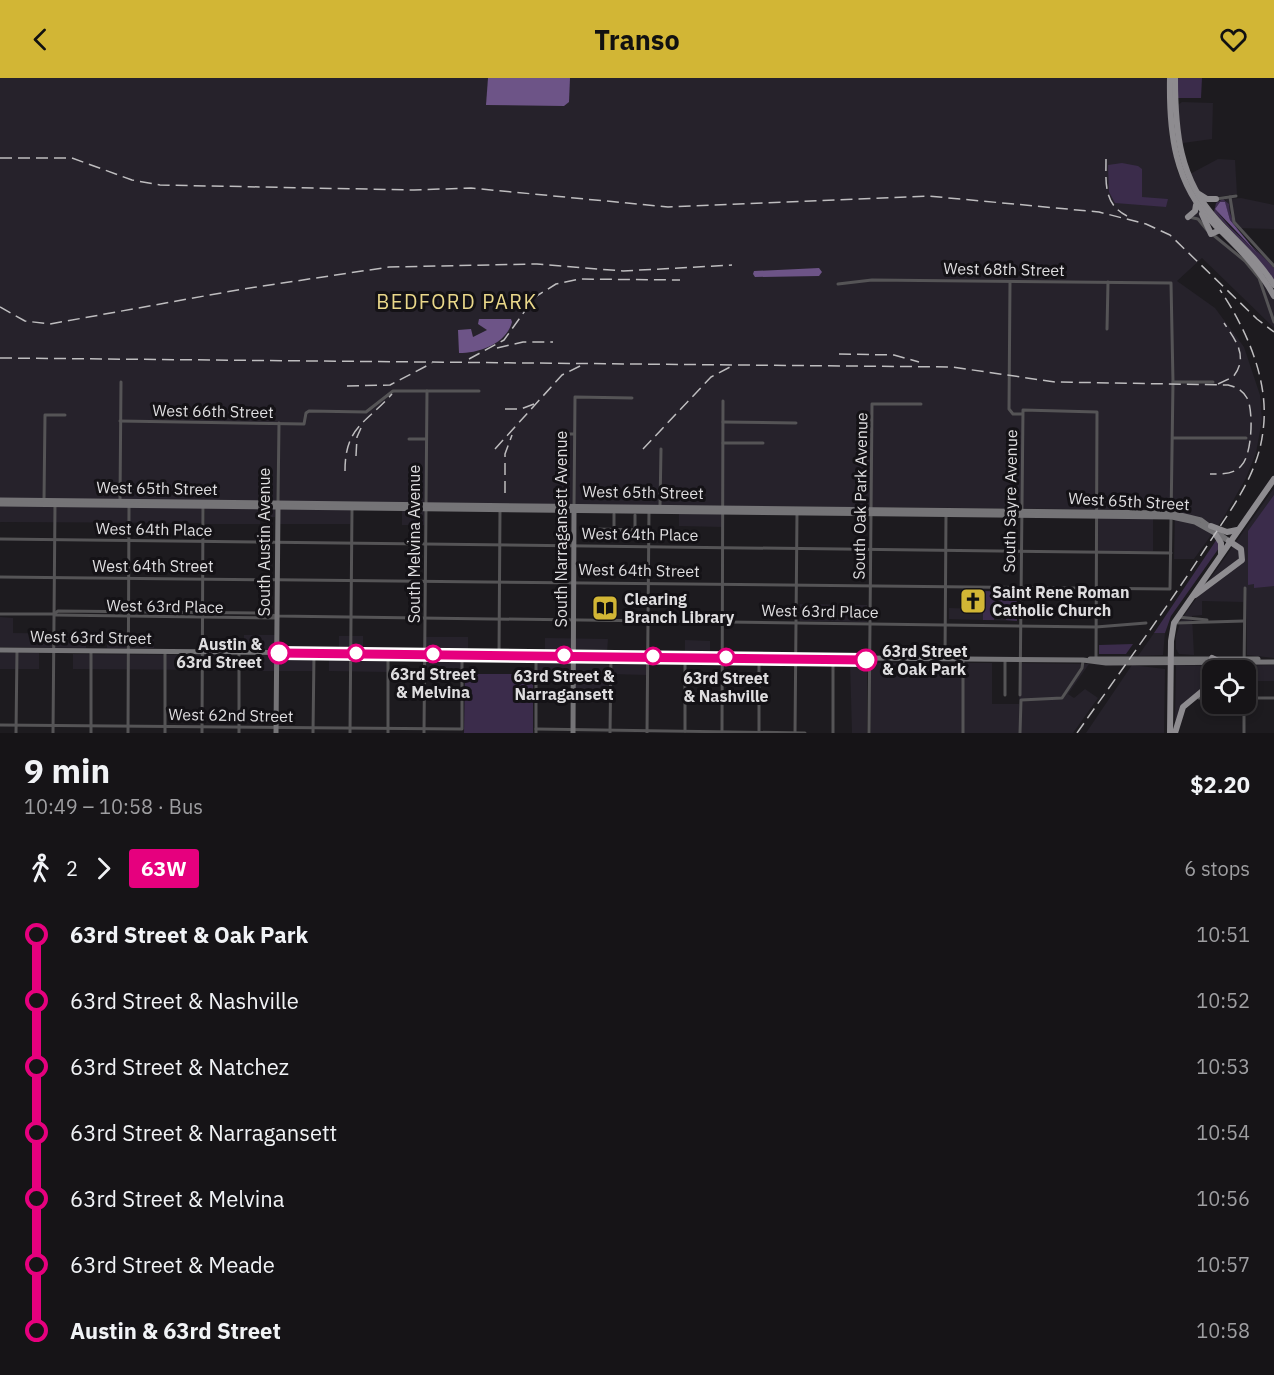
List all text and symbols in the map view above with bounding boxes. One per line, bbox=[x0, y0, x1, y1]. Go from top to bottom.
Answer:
text: Transo bbox=[594, 22, 680, 57]
icon: back bbox=[24, 23, 57, 56]
icon: heart bbox=[1217, 23, 1250, 56]
street label: West 68th Street bbox=[943, 258, 1065, 280]
district label: BEDFORD PARK bbox=[376, 288, 538, 315]
street label: West 66th Street bbox=[152, 400, 274, 422]
street label: South Oak Park Avenue bbox=[849, 412, 871, 580]
street label: South Sayre Avenue bbox=[999, 429, 1021, 573]
street label: South Narragansett Avenue bbox=[551, 430, 571, 627]
street label: South Melvina Avenue bbox=[404, 465, 424, 623]
street label: South Austin Avenue bbox=[254, 467, 274, 616]
street label: West 65th Street bbox=[96, 477, 218, 499]
street label: West 65th Street bbox=[582, 481, 704, 503]
street label: West 65th Street bbox=[1068, 488, 1190, 514]
street label: West 64th Place bbox=[95, 518, 213, 540]
street label: West 64th Place bbox=[581, 523, 699, 545]
street label: West 64th Street bbox=[92, 556, 214, 576]
street label: West 64th Street bbox=[578, 559, 700, 581]
place label: Saint Rene Roman Catholic Church bbox=[992, 582, 1129, 620]
church icon: Saint Rene Roman Catholic Church bbox=[958, 586, 988, 616]
place label: Clearing Branch Library bbox=[624, 589, 735, 627]
library icon: Clearing Branch Library bbox=[590, 593, 620, 623]
street label: West 63rd Place bbox=[106, 595, 224, 617]
street label: West 63rd Place bbox=[761, 600, 879, 622]
street label: West 63rd Street bbox=[30, 626, 152, 648]
place label: Austin & 63rd Street bbox=[176, 634, 262, 672]
place label: 63rd Street & Oak Park bbox=[882, 641, 968, 679]
marker: Austin & 63rd Street bbox=[268, 642, 290, 664]
unlabelled marker bbox=[347, 644, 365, 662]
marker: 63rd Street & Melvina bbox=[424, 645, 442, 663]
marker: 63rd Street & Narragansett bbox=[555, 646, 573, 664]
unlabelled marker bbox=[644, 647, 662, 665]
marker: 63rd Street & Nashville bbox=[717, 648, 735, 666]
marker: 63rd Street & Oak Park bbox=[855, 649, 877, 671]
map controls bbox=[1202, 660, 1256, 714]
button: locate bbox=[1202, 660, 1256, 714]
place label: 63rd Street & Melvina bbox=[390, 664, 476, 702]
place label: 63rd Street & Narragansett bbox=[514, 666, 615, 704]
place label: 63rd Street & Nashville bbox=[683, 668, 769, 706]
street label: West 62nd Street bbox=[168, 704, 294, 726]
text: 9 min bbox=[24, 749, 110, 792]
text: $2.20 bbox=[1190, 770, 1250, 799]
text: 10:49 – 10:58 · Bus bbox=[24, 793, 203, 820]
icon: walk bbox=[24, 852, 57, 885]
icon: forward bbox=[87, 852, 120, 885]
text: 63W bbox=[141, 854, 187, 882]
text: 2 bbox=[66, 855, 78, 882]
text: 6 stops bbox=[1184, 855, 1250, 882]
text: 63rd Street & Oak Park bbox=[70, 920, 308, 949]
text: 10:51 bbox=[1196, 921, 1250, 948]
text: 63rd Street & Nashville bbox=[70, 986, 299, 1015]
text: 10:52 bbox=[1196, 987, 1250, 1014]
text: 63rd Street & Natchez bbox=[70, 1052, 289, 1081]
text: 10:53 bbox=[1196, 1053, 1250, 1080]
text: 63rd Street & Narragansett bbox=[70, 1118, 337, 1147]
text: 10:54 bbox=[1196, 1119, 1250, 1146]
text: 63rd Street & Melvina bbox=[70, 1184, 285, 1213]
text: 10:56 bbox=[1196, 1185, 1250, 1212]
text: 63rd Street & Meade bbox=[70, 1250, 275, 1279]
text: 10:57 bbox=[1196, 1251, 1250, 1278]
text: Austin & 63rd Street bbox=[70, 1316, 281, 1345]
text: 10:58 bbox=[1196, 1317, 1250, 1344]

